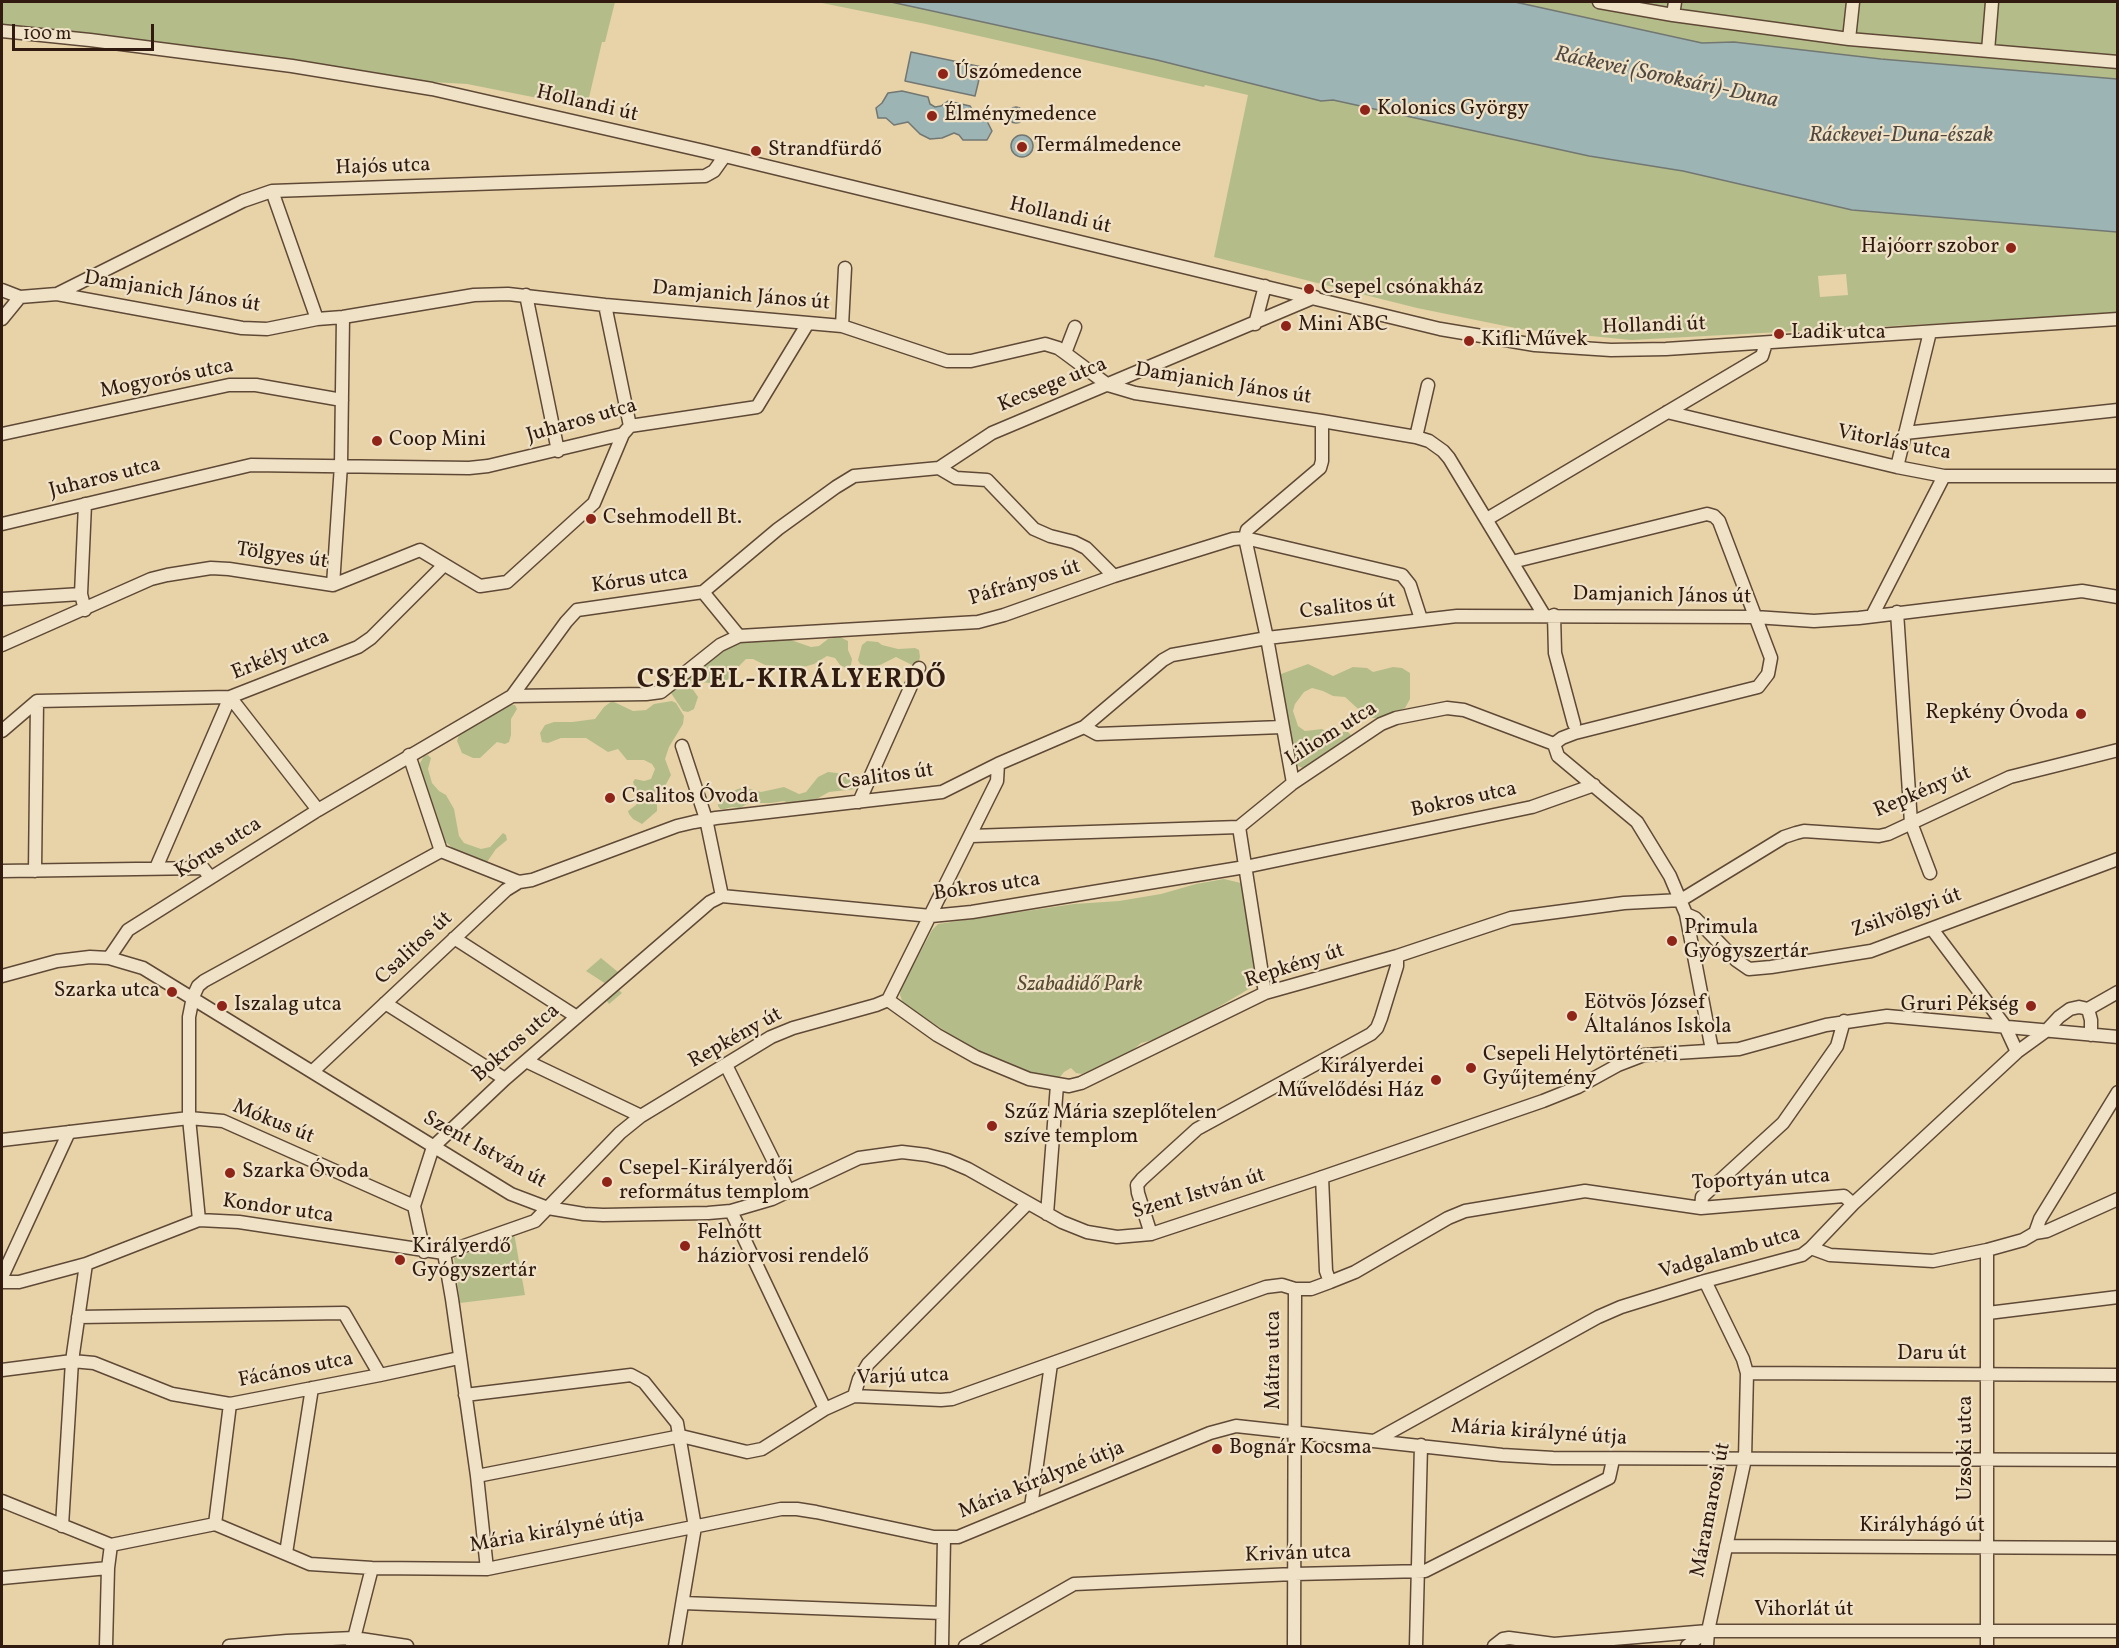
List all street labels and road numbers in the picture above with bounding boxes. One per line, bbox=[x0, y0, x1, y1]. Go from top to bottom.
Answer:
street label: Hollandi út bbox=[534, 81, 640, 129]
street label: Hajós utca bbox=[335, 154, 431, 182]
street label: Hollandi út bbox=[1007, 193, 1113, 241]
street label: Damjanich János út bbox=[82, 267, 262, 319]
street label: Damjanich János út bbox=[651, 277, 831, 317]
street label: Hollandi út bbox=[1602, 313, 1706, 341]
street label: Kecsege utca bbox=[995, 353, 1111, 419]
street label: Mogyorós utca bbox=[98, 355, 236, 405]
street label: Damjanich János út bbox=[1133, 359, 1313, 411]
street label: Juharos utca bbox=[524, 394, 640, 450]
street label: Vitorlás utca bbox=[1835, 421, 1953, 467]
street label: Juharos utca bbox=[47, 453, 163, 505]
street label: Tölgyes út bbox=[235, 538, 329, 576]
street label: Páfrányos út bbox=[966, 555, 1084, 613]
street label: Kórus utca bbox=[590, 562, 690, 600]
street label: Damjanich János út bbox=[1572, 583, 1752, 611]
street label: Csalitos út bbox=[1299, 590, 1397, 626]
street label: Erkély utca bbox=[228, 625, 334, 687]
street label: Liliom utca bbox=[1281, 697, 1383, 773]
street label: Csalitos út bbox=[836, 759, 936, 797]
street label: Repkény út bbox=[1871, 761, 1975, 825]
street label: Bokros utca bbox=[1409, 778, 1519, 824]
street label: Kórus utca bbox=[171, 813, 267, 885]
street label: Bokros utca bbox=[932, 868, 1042, 908]
street label: Zsilvölgyi út bbox=[1849, 883, 1965, 945]
street label: Csalitos út bbox=[371, 907, 459, 991]
street label: Repkény út bbox=[1242, 939, 1348, 995]
street label: Bokros utca bbox=[468, 999, 566, 1089]
street label: Repkény út bbox=[685, 1003, 787, 1075]
street label: Mókus út bbox=[229, 1095, 317, 1151]
street label: Szent István út bbox=[418, 1107, 550, 1195]
street label: Szent István út bbox=[1129, 1164, 1269, 1226]
street label: Toportyán utca bbox=[1691, 1165, 1831, 1197]
street label: Kondor utca bbox=[221, 1190, 335, 1230]
street label: Vadgalamb utca bbox=[1656, 1222, 1804, 1286]
street label: Mátra utca bbox=[1262, 1310, 1288, 1410]
street label: Daru út bbox=[1897, 1342, 1967, 1368]
street label: Fácános utca bbox=[236, 1347, 356, 1395]
street label: Varjú utca bbox=[856, 1364, 950, 1392]
street label: Uzsoki utca bbox=[1954, 1395, 1980, 1501]
street label: Mária királyné útja bbox=[1450, 1415, 1628, 1453]
street label: Mária királyné útja bbox=[955, 1436, 1129, 1526]
street label: Máramarosi út bbox=[1687, 1440, 1737, 1580]
street label: Mária királyné útja bbox=[468, 1504, 646, 1560]
street label: Királyhágó út bbox=[1859, 1514, 1985, 1540]
street label: Kriván utca bbox=[1244, 1541, 1352, 1569]
street label: Vihorlát út bbox=[1754, 1598, 1854, 1624]

